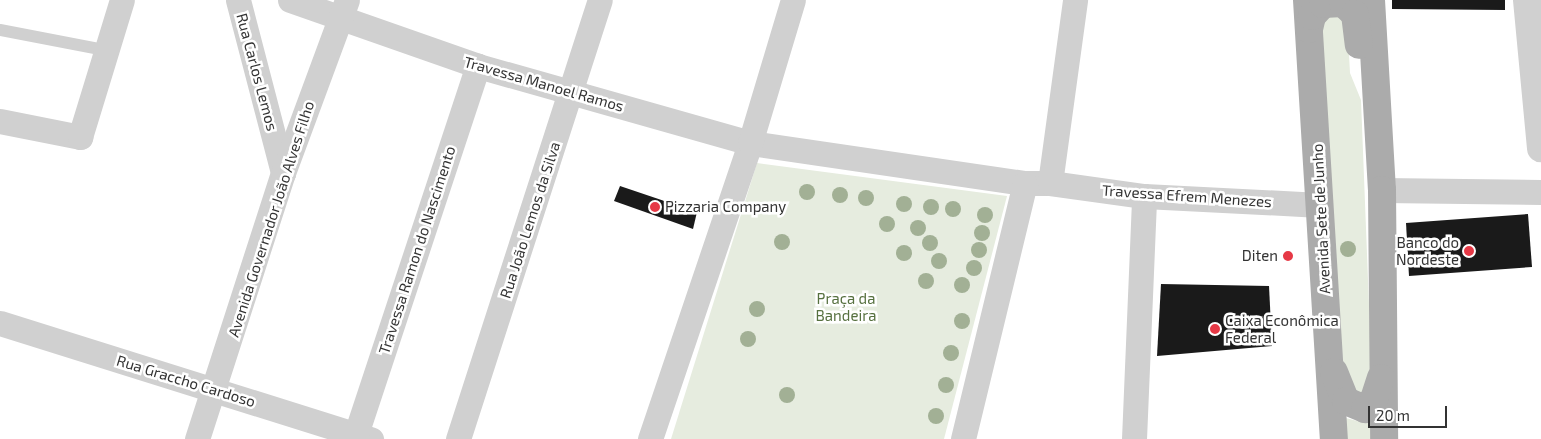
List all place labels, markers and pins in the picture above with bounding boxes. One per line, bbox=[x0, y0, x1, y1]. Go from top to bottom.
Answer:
place label: Pizzaria Company bbox=[665, 198, 786, 216]
marker: Pizzaria Company bbox=[649, 201, 661, 213]
place label: Banco do Nordeste bbox=[1396, 233, 1459, 268]
marker: Banco do Nordeste bbox=[1463, 245, 1475, 257]
place label: Diten bbox=[1242, 247, 1278, 265]
marker: Diten bbox=[1282, 250, 1294, 262]
place label: Caixa Econômica Federal bbox=[1225, 311, 1339, 346]
marker: Caixa Econômica Federal bbox=[1209, 323, 1221, 335]

